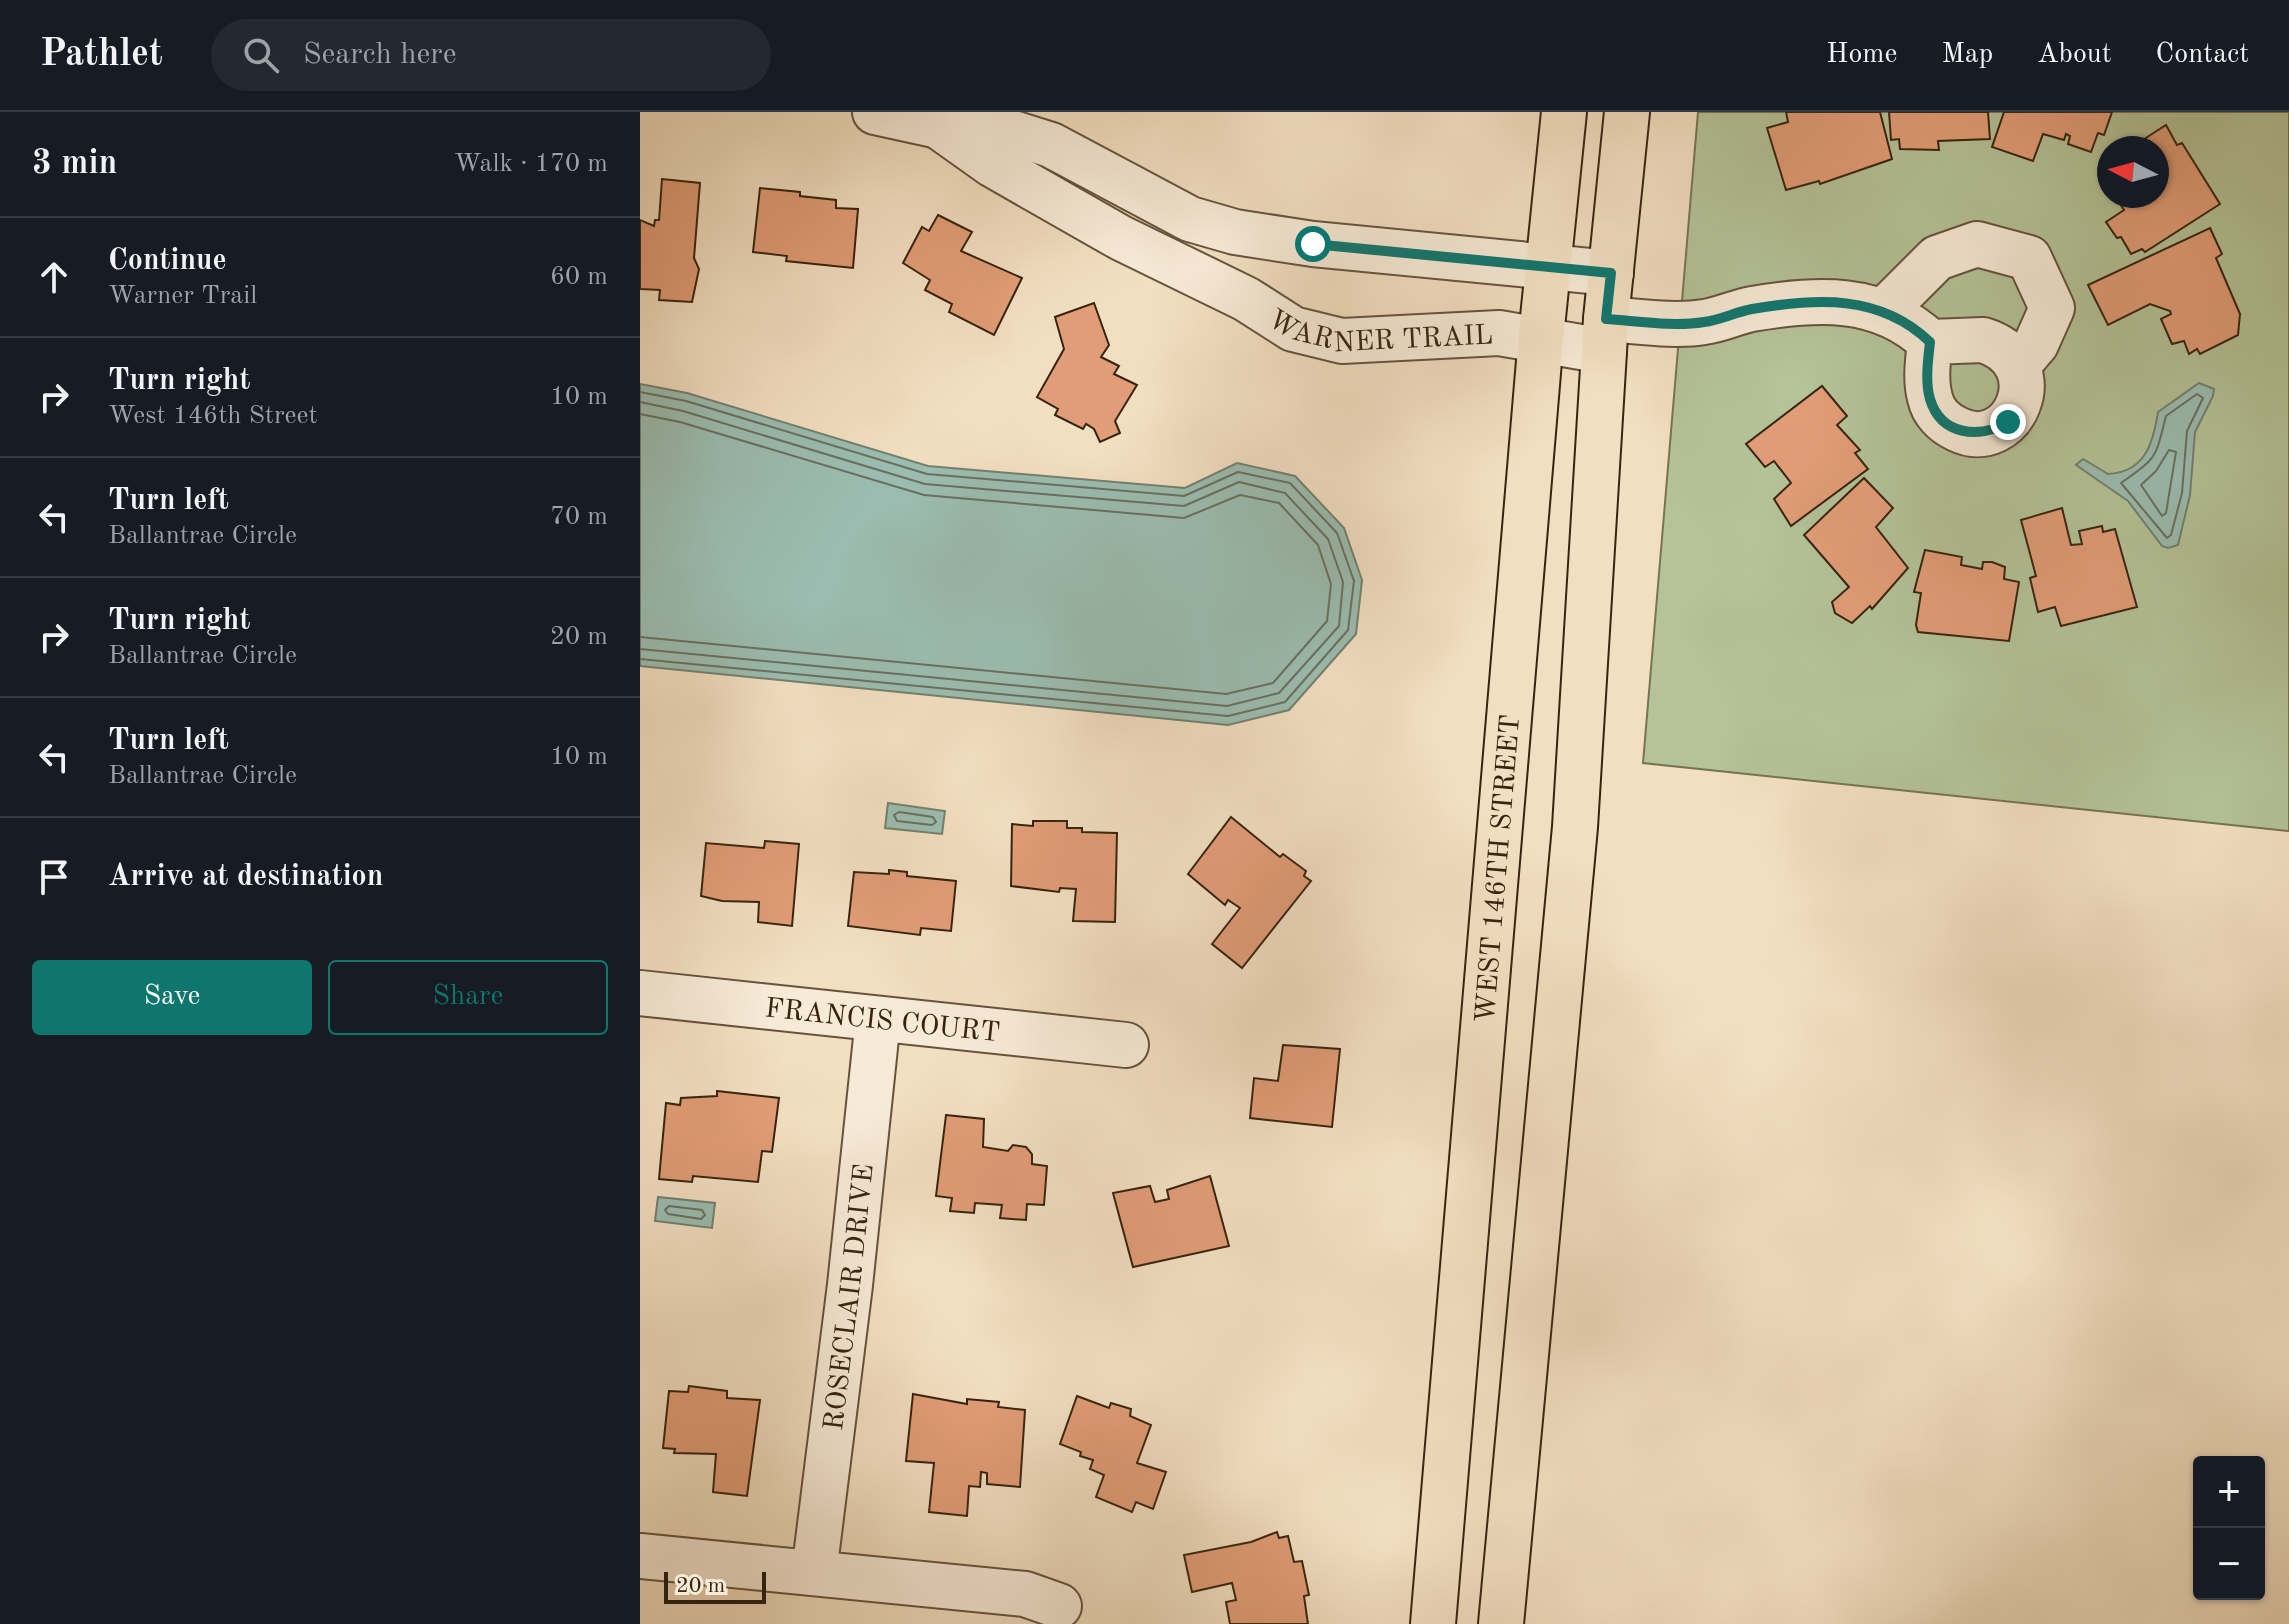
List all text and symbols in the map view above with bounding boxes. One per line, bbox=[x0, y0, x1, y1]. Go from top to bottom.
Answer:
search box bbox=[211, 19, 771, 91]
icon: search bbox=[239, 33, 283, 77]
text: Pathlet bbox=[40, 36, 163, 74]
text: Search here bbox=[303, 40, 456, 70]
text: Home bbox=[1826, 41, 1897, 69]
text: Map bbox=[1941, 41, 1993, 69]
text: About bbox=[2037, 41, 2112, 69]
text: Contact bbox=[2156, 41, 2249, 69]
north arrow bbox=[2097, 136, 2169, 208]
text: 3 min bbox=[32, 147, 117, 181]
text: Walk · 170 m bbox=[454, 151, 608, 177]
route start bbox=[1295, 226, 1331, 262]
text: Continue bbox=[108, 246, 227, 276]
icon: ahead bbox=[32, 255, 76, 299]
text: 60 m bbox=[550, 264, 608, 290]
text: Warner Trail bbox=[108, 283, 257, 309]
street label: WARNER TRAIL bbox=[1262, 306, 1494, 358]
text: Turn right bbox=[108, 366, 250, 396]
icon: right bbox=[32, 375, 76, 419]
text: 10 m bbox=[550, 384, 608, 410]
text: West 146th Street bbox=[108, 403, 318, 429]
route end bbox=[1990, 404, 2026, 440]
text: Turn left bbox=[108, 486, 229, 516]
icon: left bbox=[32, 495, 76, 539]
text: 70 m bbox=[550, 504, 608, 530]
text: Ballantrae Circle bbox=[108, 523, 297, 549]
text: Turn right bbox=[108, 606, 250, 636]
icon: right bbox=[32, 615, 76, 659]
text: 20 m bbox=[550, 624, 608, 650]
text: Ballantrae Circle bbox=[108, 643, 297, 669]
street label: WEST 146TH STREET bbox=[1472, 714, 1526, 1024]
text: Turn left bbox=[108, 726, 229, 756]
icon: left bbox=[32, 735, 76, 779]
text: 10 m bbox=[550, 744, 608, 770]
text: Ballantrae Circle bbox=[108, 763, 297, 789]
icon: arrive bbox=[32, 855, 76, 899]
text: Arrive at destination bbox=[108, 862, 383, 892]
button: Save bbox=[32, 960, 312, 1035]
button: Share bbox=[328, 960, 608, 1035]
street label: FRANCIS COURT bbox=[763, 995, 1001, 1048]
street label: ROSECLAIR DRIVE bbox=[821, 1163, 880, 1432]
map controls bbox=[2193, 1456, 2265, 1600]
button: + bbox=[2193, 1456, 2265, 1528]
button: − bbox=[2193, 1528, 2265, 1600]
scale bar bbox=[664, 1568, 766, 1604]
text: 20 m bbox=[676, 1575, 725, 1597]

